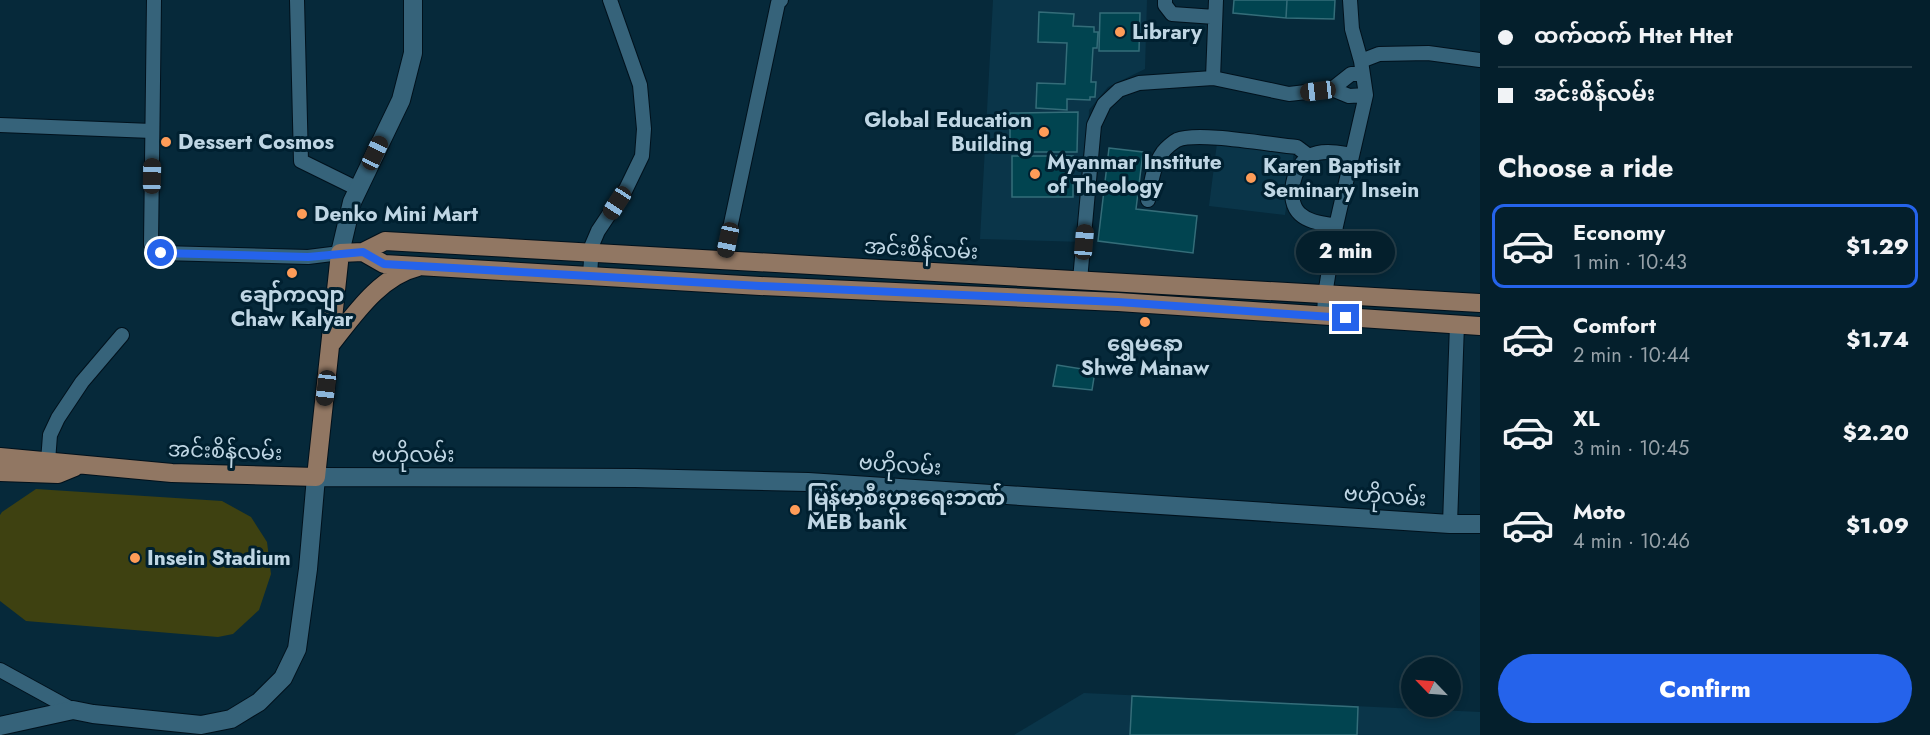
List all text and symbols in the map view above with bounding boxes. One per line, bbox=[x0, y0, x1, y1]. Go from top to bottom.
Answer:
place label: Library bbox=[1132, 17, 1203, 47]
text: ထက်ထက် Htet Htet bbox=[1534, 19, 1733, 51]
marker: Library bbox=[1113, 25, 1127, 39]
text: အင်းစိန်လမ်း bbox=[1534, 77, 1655, 109]
car bbox=[1299, 80, 1337, 102]
place label: Global Education Building bbox=[864, 105, 1032, 159]
marker: Global Education Building bbox=[1037, 125, 1051, 139]
place label: Dessert Cosmos bbox=[178, 127, 335, 157]
car bbox=[359, 133, 391, 173]
marker: Dessert Cosmos bbox=[159, 135, 173, 149]
place label: Myanmar Institute of Theology bbox=[1047, 147, 1222, 201]
text: Choose a ride bbox=[1498, 148, 1673, 187]
place label: Karen Baptisit Seminary Insein bbox=[1263, 151, 1419, 205]
car bbox=[143, 158, 161, 194]
marker: Myanmar Institute of Theology bbox=[1028, 167, 1042, 181]
marker: Karen Baptisit Seminary Insein bbox=[1244, 171, 1258, 185]
car bbox=[600, 183, 634, 223]
place label: Denko Mini Mart bbox=[314, 199, 478, 229]
marker: Denko Mini Mart bbox=[295, 207, 309, 221]
text: Economy bbox=[1573, 216, 1665, 248]
icon: car bbox=[1501, 219, 1555, 273]
car bbox=[715, 221, 741, 259]
car bbox=[1073, 223, 1095, 261]
street label: အင်းစိန်လမ်း bbox=[863, 230, 979, 269]
text: $1.29 bbox=[1846, 230, 1909, 262]
callout: 2 min bbox=[1296, 231, 1396, 273]
text: 2 min bbox=[1319, 237, 1372, 266]
route start bbox=[147, 239, 174, 266]
text: 1 min · 10:43 bbox=[1573, 248, 1687, 277]
marker: ချော်ကလျာ Chaw Kalyar bbox=[285, 266, 299, 280]
place label: ချော်ကလျာ Chaw Kalyar bbox=[231, 279, 354, 334]
route end bbox=[1332, 304, 1359, 331]
text: Comfort bbox=[1573, 309, 1656, 341]
icon: car bbox=[1501, 312, 1555, 366]
marker: ရွှေမနော Shwe Manaw bbox=[1138, 315, 1152, 329]
text: $1.74 bbox=[1846, 323, 1909, 355]
place label: ရွှေမနော Shwe Manaw bbox=[1081, 329, 1210, 383]
text: 2 min · 10:44 bbox=[1573, 341, 1690, 370]
car bbox=[315, 369, 337, 407]
text: XL bbox=[1573, 402, 1600, 434]
icon: car bbox=[1501, 405, 1555, 459]
text: $2.20 bbox=[1843, 416, 1909, 448]
street label: အင်းစိန်လမ်း bbox=[167, 433, 283, 470]
text: 3 min · 10:45 bbox=[1573, 434, 1689, 463]
street label: ဗဟိုလမ်း bbox=[372, 439, 454, 472]
street label: ဗဟိုလမ်း bbox=[857, 446, 942, 485]
street label: ဗဟိုလမ်း bbox=[1342, 477, 1427, 516]
place label: မြန်မာ့စီးပွားရေးဘဏ် MEB bank bbox=[807, 482, 1005, 537]
text: Moto bbox=[1573, 495, 1626, 527]
icon: car bbox=[1501, 498, 1555, 552]
marker: မြန်မာ့စီးပွားရေးဘဏ် MEB bank bbox=[788, 503, 802, 517]
text: $1.09 bbox=[1846, 509, 1909, 541]
text: 4 min · 10:46 bbox=[1573, 527, 1690, 556]
place label: Insein Stadium bbox=[147, 543, 291, 573]
marker: Insein Stadium bbox=[128, 551, 142, 565]
button: Confirm bbox=[1498, 654, 1912, 723]
north arrow bbox=[1401, 657, 1461, 717]
map controls bbox=[1401, 657, 1461, 717]

